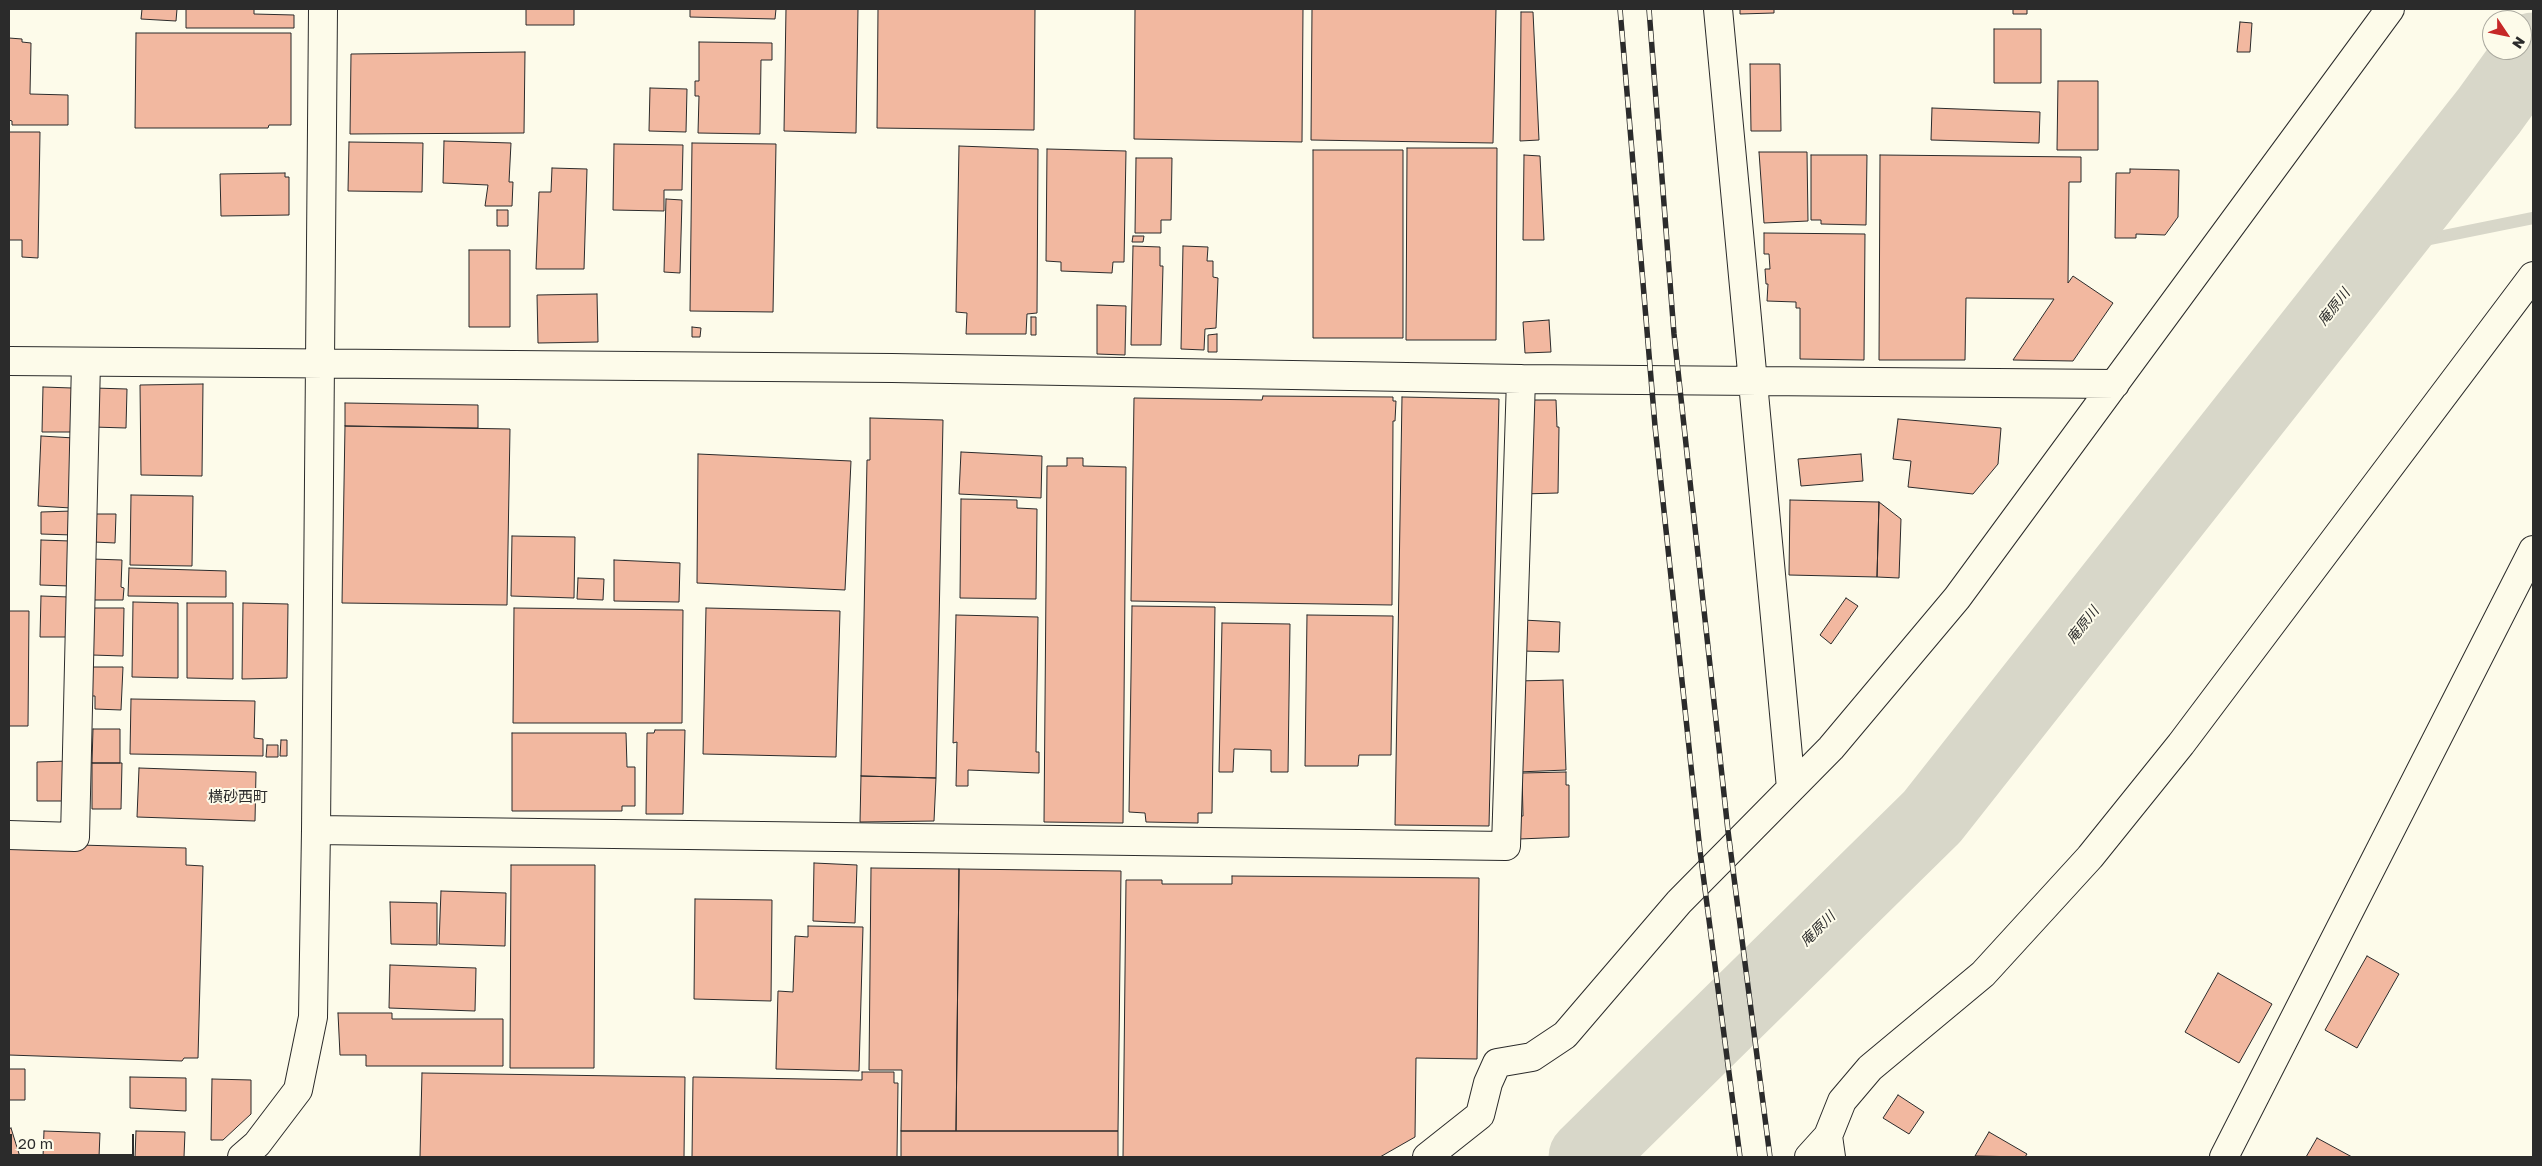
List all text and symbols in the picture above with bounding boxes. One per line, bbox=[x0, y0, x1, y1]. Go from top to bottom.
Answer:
north arrow bbox=[2482, 10, 2532, 60]
text: N bbox=[2509, 34, 2529, 52]
water label: 庵原川 bbox=[2314, 285, 2354, 329]
water label: 庵原川 bbox=[2063, 603, 2103, 647]
district label: 横砂西町 bbox=[208, 788, 268, 806]
water label: 庵原川 bbox=[1797, 908, 1839, 950]
scale bar bbox=[12, 1124, 136, 1156]
text: 20 m bbox=[18, 1134, 53, 1152]

